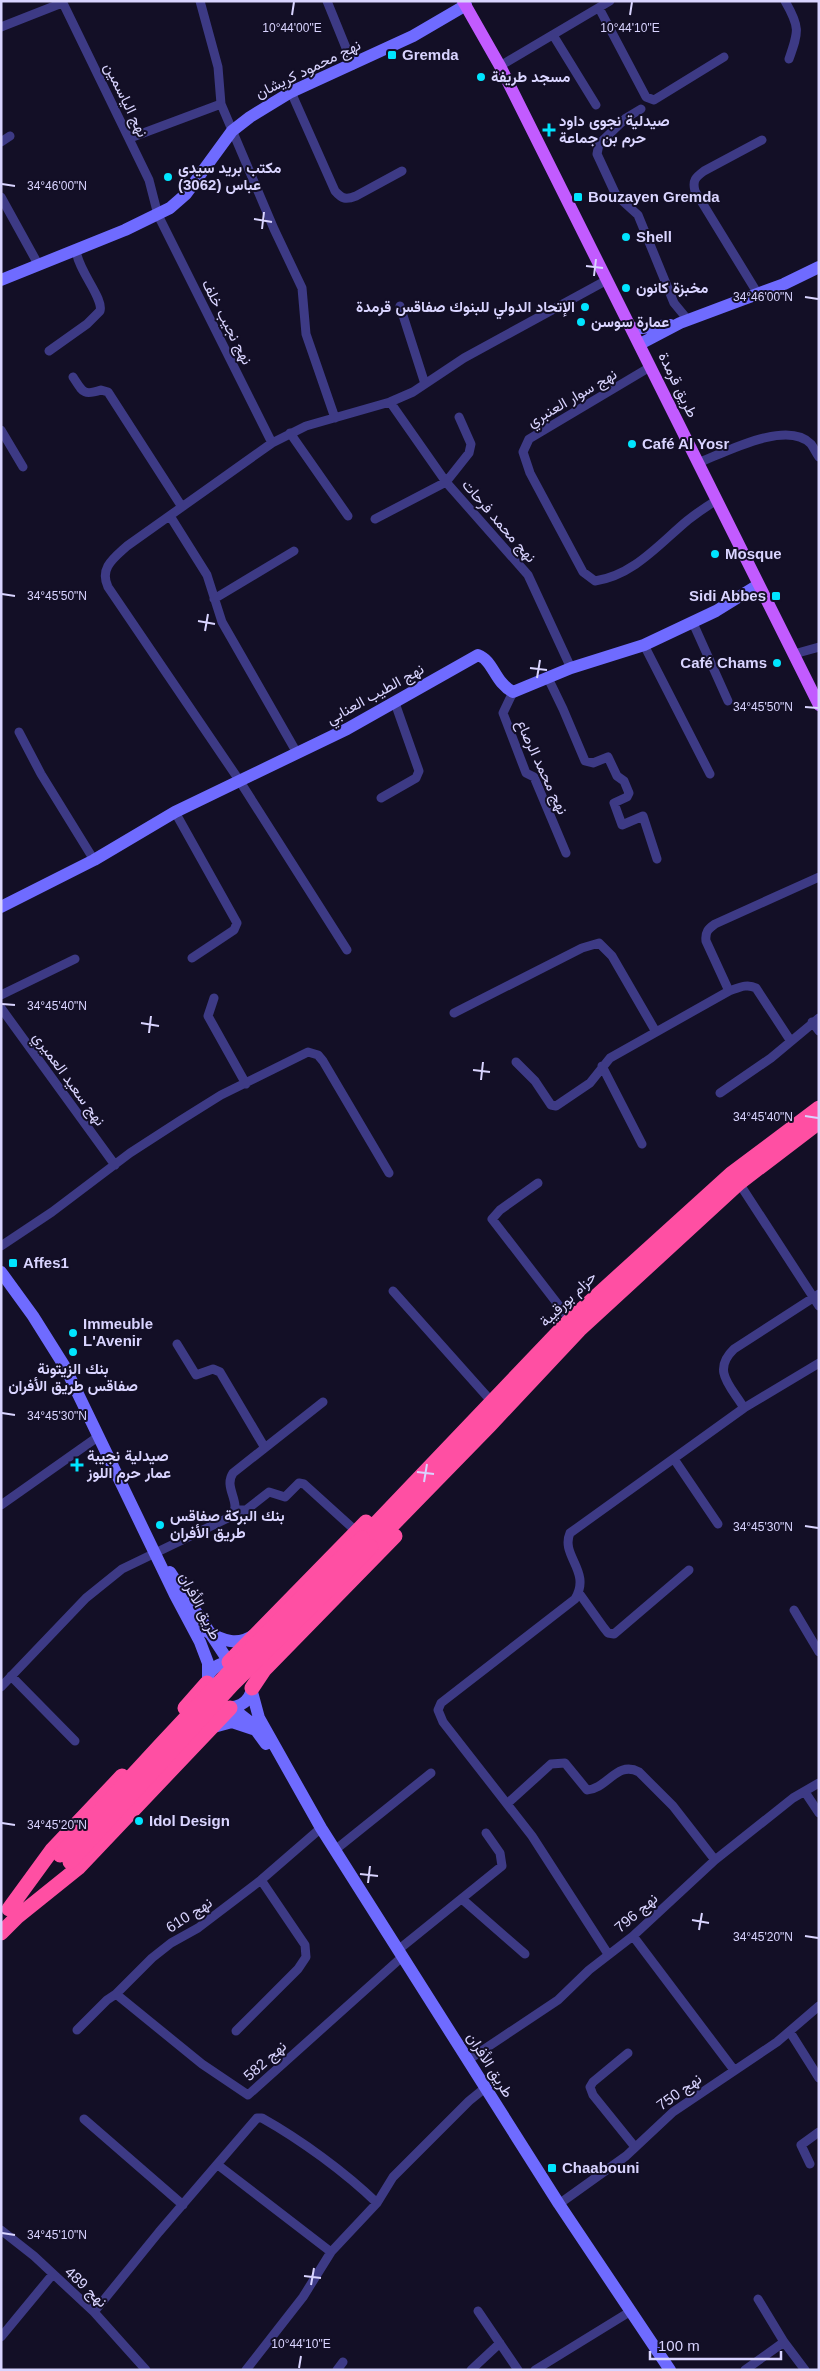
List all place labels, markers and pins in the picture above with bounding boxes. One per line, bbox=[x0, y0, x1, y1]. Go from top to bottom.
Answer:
place label: Gremda bbox=[402, 46, 459, 63]
marker: Gremda bbox=[386, 49, 398, 61]
place label: مسجد طريفة bbox=[491, 68, 570, 86]
marker: مسجد طريفة bbox=[475, 71, 487, 83]
place label: صيدلية نجوى داود حرم بن جماعة bbox=[559, 112, 670, 148]
marker: صيدلية نجوى داود حرم بن جماعة bbox=[543, 124, 555, 136]
place label: مكتب بريد سيدي عباس (3062) bbox=[178, 159, 281, 194]
marker: مكتب بريد سيدي عباس (3062) bbox=[162, 171, 174, 183]
place label: Bouzayen Gremda bbox=[588, 188, 720, 205]
marker: Bouzayen Gremda bbox=[572, 191, 584, 203]
place label: Shell bbox=[636, 228, 672, 245]
marker: Shell bbox=[620, 231, 632, 243]
place label: مخبزة كانون bbox=[636, 279, 708, 297]
marker: مخبزة كانون bbox=[620, 282, 632, 294]
place label: الإتحاد الدولي للبنوك صفاقس قرمدة bbox=[356, 298, 575, 320]
marker: الإتحاد الدولي للبنوك صفاقس قرمدة bbox=[579, 301, 591, 313]
place label: عمارة سوسن bbox=[591, 313, 669, 331]
marker: عمارة سوسن bbox=[575, 316, 587, 328]
place label: Café Al Yosr bbox=[642, 435, 729, 452]
marker: Café Al Yosr bbox=[626, 438, 638, 450]
place label: Mosque bbox=[725, 545, 782, 562]
marker: Mosque bbox=[709, 548, 721, 560]
place label: Sidi Abbes bbox=[689, 587, 766, 604]
marker: Sidi Abbes bbox=[770, 590, 782, 602]
place label: Café Chams bbox=[680, 654, 767, 671]
marker: Café Chams bbox=[771, 657, 783, 669]
place label: Affes1 bbox=[23, 1254, 69, 1271]
marker: Affes1 bbox=[7, 1257, 19, 1269]
place label: Immeuble L'Avenir bbox=[83, 1315, 153, 1349]
marker: Immeuble L'Avenir bbox=[67, 1327, 79, 1339]
marker: بنك الزيتونة صفاقس طريق الأفران bbox=[67, 1346, 79, 1358]
place label: بنك الزيتونة صفاقس طريق الأفران bbox=[8, 1360, 138, 1395]
place label: صيدلية نجيبة عمار حرم اللوز bbox=[86, 1447, 171, 1483]
marker: صيدلية نجيبة عمار حرم اللوز bbox=[71, 1459, 83, 1471]
place label: بنك البركة صفاقس طريق الأفران bbox=[170, 1507, 285, 1542]
marker: بنك البركة صفاقس طريق الأفران bbox=[154, 1519, 166, 1531]
place label: Idol Design bbox=[149, 1812, 230, 1829]
marker: Idol Design bbox=[133, 1815, 145, 1827]
place label: Chaabouni bbox=[562, 2159, 640, 2176]
marker: Chaabouni bbox=[546, 2162, 558, 2174]

